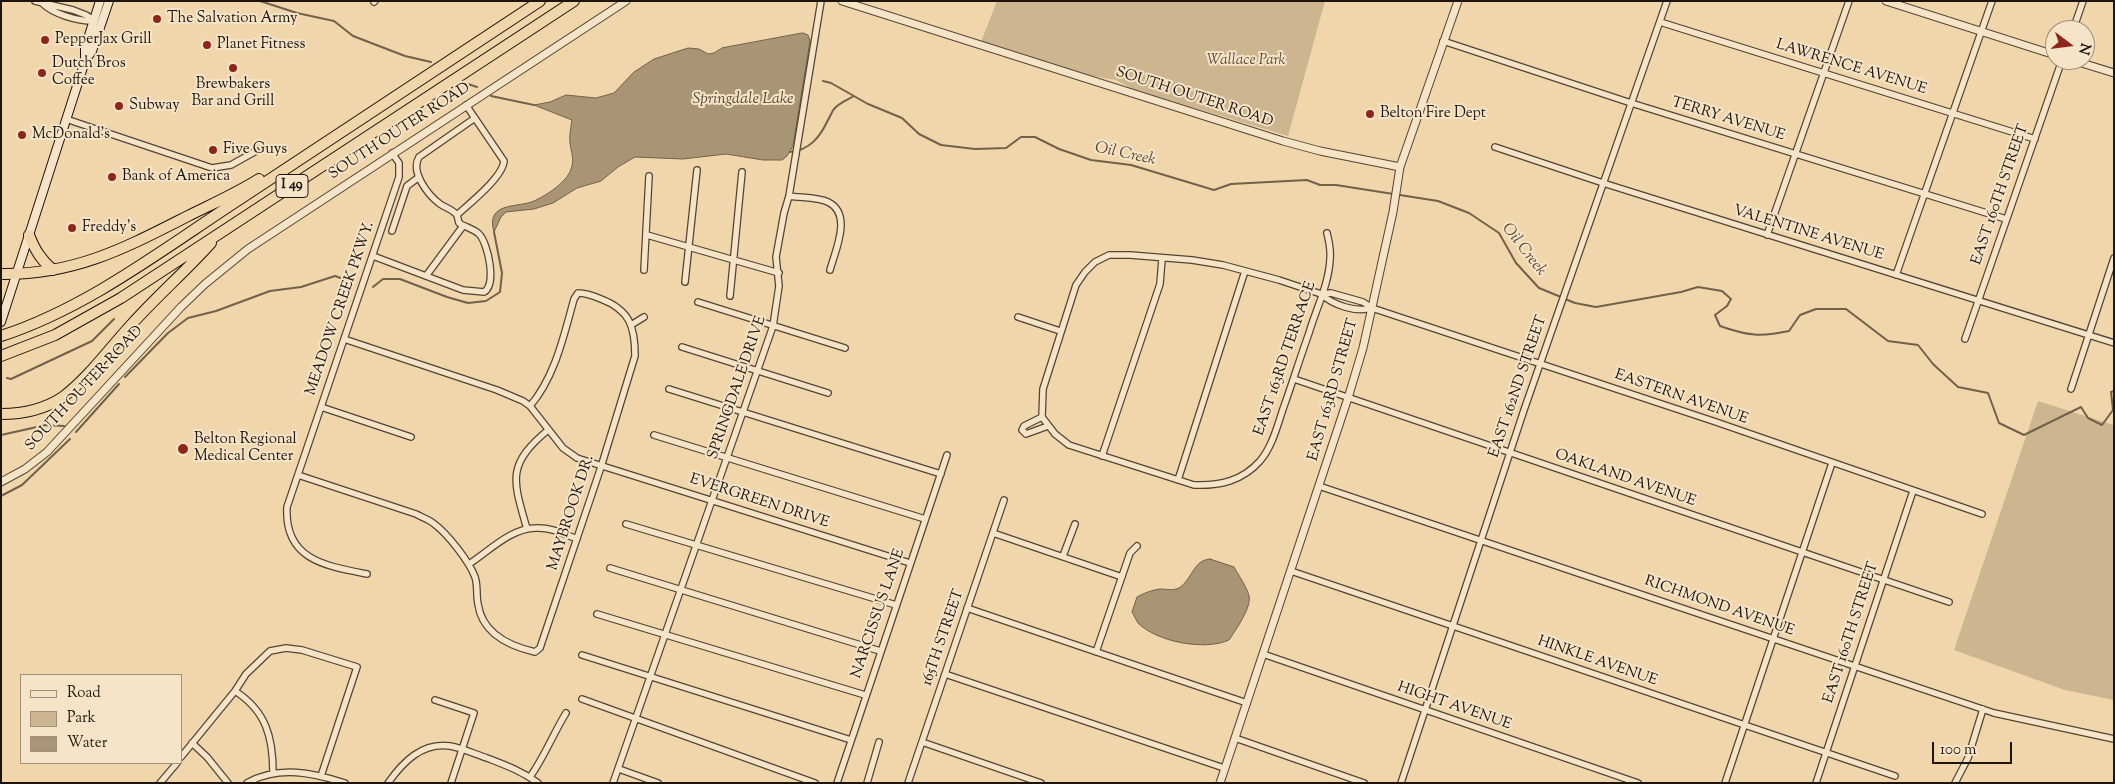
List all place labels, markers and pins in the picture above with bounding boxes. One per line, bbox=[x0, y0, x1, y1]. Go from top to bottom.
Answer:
place label: The Salvation Army bbox=[167, 10, 297, 28]
marker: The Salvation Army bbox=[151, 13, 163, 25]
place label: PepperJax Grill bbox=[55, 31, 152, 49]
marker: PepperJax Grill bbox=[39, 34, 51, 46]
place label: Planet Fitness bbox=[217, 36, 305, 54]
marker: Planet Fitness bbox=[201, 39, 213, 51]
place label: Dutch Bros Coffee bbox=[52, 55, 126, 90]
marker: Brewbakers Bar and Grill bbox=[227, 62, 239, 74]
marker: Dutch Bros Coffee bbox=[36, 67, 48, 79]
place label: Brewbakers Bar and Grill bbox=[192, 76, 274, 111]
place label: Subway bbox=[129, 97, 180, 115]
marker: Subway bbox=[113, 100, 125, 112]
place label: Belton Fire Dept bbox=[1380, 105, 1486, 123]
marker: Belton Fire Dept bbox=[1364, 108, 1376, 120]
place label: McDonald's bbox=[32, 126, 110, 144]
marker: McDonald's bbox=[16, 129, 28, 141]
place label: Five Guys bbox=[223, 141, 287, 159]
marker: Five Guys bbox=[207, 144, 219, 156]
place label: Bank of America bbox=[122, 168, 230, 186]
marker: Bank of America bbox=[106, 171, 118, 183]
place label: Freddy's bbox=[82, 219, 136, 237]
marker: Freddy's bbox=[66, 222, 78, 234]
place label: Belton Regional Medical Center bbox=[194, 431, 297, 466]
marker: Belton Regional Medical Center bbox=[176, 442, 190, 456]

